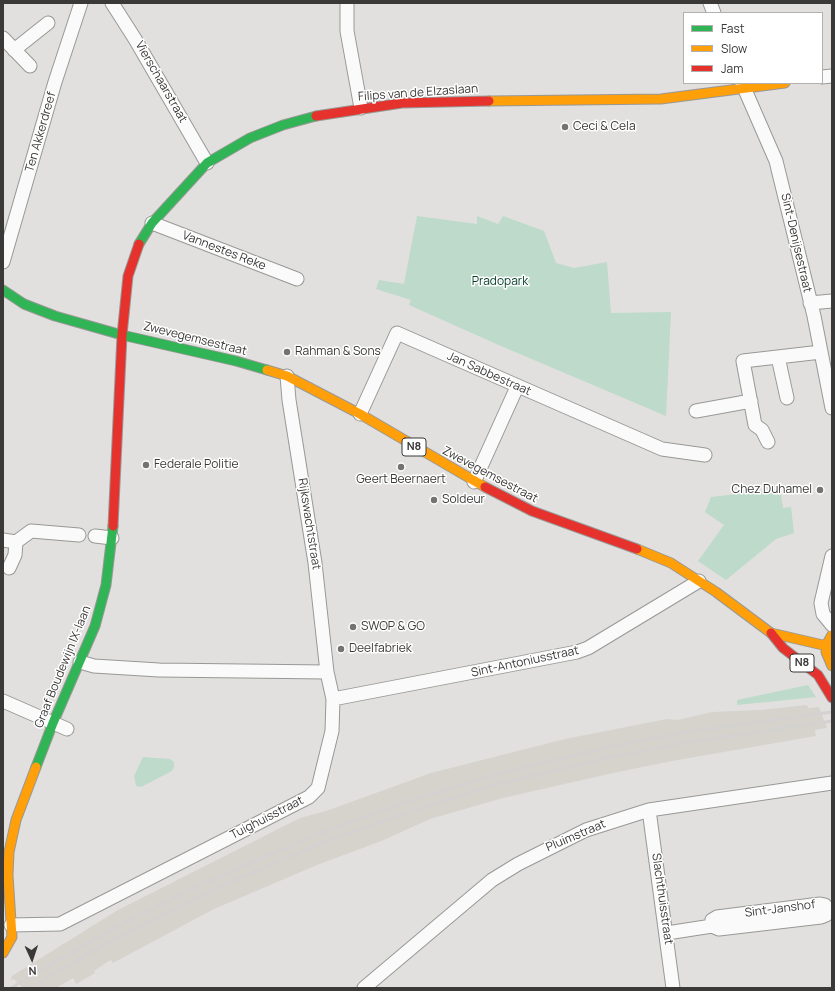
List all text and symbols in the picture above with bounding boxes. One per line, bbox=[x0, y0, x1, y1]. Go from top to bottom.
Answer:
legend bbox=[683, 12, 823, 84]
text: Fast bbox=[721, 20, 745, 37]
street label: Vierschaarstraat bbox=[132, 39, 190, 125]
text: Slow bbox=[721, 40, 747, 57]
text: Jam bbox=[721, 60, 743, 77]
street label: Filips van de Elzaslaan bbox=[357, 82, 479, 104]
street label: Ten Akkerdreef bbox=[23, 90, 59, 174]
place label: Ceci & Cela bbox=[573, 120, 636, 134]
marker: Ceci & Cela bbox=[560, 122, 570, 132]
street label: Sint-Denijsestraat bbox=[778, 192, 814, 294]
street label: Vannestes Reke bbox=[180, 228, 268, 274]
park label: Pradopark bbox=[472, 275, 528, 289]
street label: Zwevegemsestraat bbox=[142, 319, 248, 359]
place label: Rahman & Sons bbox=[295, 345, 381, 359]
marker: Rahman & Sons bbox=[282, 347, 292, 357]
street label: Jan Sabbestraat bbox=[445, 349, 533, 399]
road number: N8 bbox=[402, 438, 426, 456]
street label: Zwevegemsestraat bbox=[440, 444, 540, 506]
place label: Federale Politie bbox=[154, 458, 238, 472]
marker: Federale Politie bbox=[141, 460, 151, 470]
marker: Geert Beernaert bbox=[396, 462, 406, 472]
place label: Geert Beernaert bbox=[356, 473, 446, 487]
street label: Rijkswachtstraat bbox=[295, 477, 323, 571]
place label: Chez Duhamel bbox=[732, 483, 812, 497]
marker: Chez Duhamel bbox=[815, 485, 825, 495]
place label: Soldeur bbox=[442, 493, 485, 507]
marker: Soldeur bbox=[429, 495, 439, 505]
street label: Graaf Boudewijn IX-laan bbox=[32, 604, 94, 730]
place label: SWOP & GO bbox=[361, 620, 425, 634]
marker: SWOP & GO bbox=[348, 622, 358, 632]
place label: Deelfabriek bbox=[349, 642, 412, 656]
marker: Deelfabriek bbox=[336, 644, 346, 654]
street label: Sint-Antoniusstraat bbox=[470, 644, 580, 680]
road number: N8 bbox=[790, 654, 814, 672]
street label: Tuighuisstraat bbox=[228, 793, 306, 843]
street label: Pluimstraat bbox=[544, 817, 608, 855]
street label: Slachthuisstraat bbox=[648, 852, 676, 946]
street label: Sint-Janshof bbox=[744, 898, 816, 920]
north arrow bbox=[12, 939, 52, 979]
text: N bbox=[28, 964, 37, 979]

